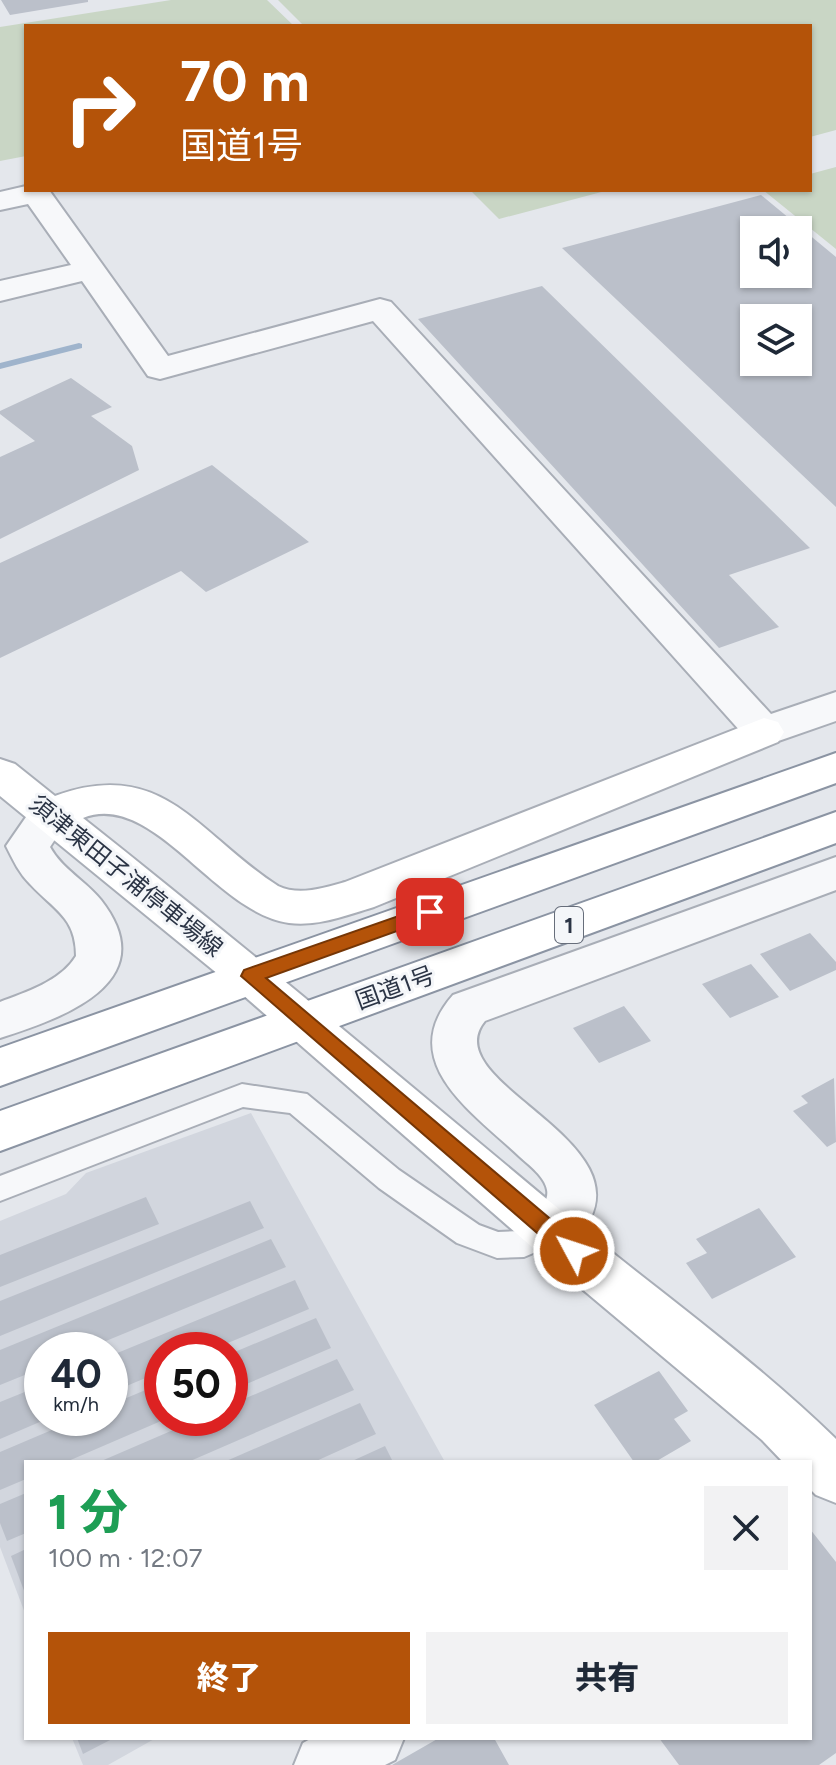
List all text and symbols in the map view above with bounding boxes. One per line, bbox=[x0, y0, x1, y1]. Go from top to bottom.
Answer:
text: 70 m bbox=[180, 48, 310, 115]
icon: right bbox=[48, 56, 152, 160]
text: 国道1号 bbox=[180, 124, 303, 167]
map controls bbox=[740, 216, 812, 376]
button: sound bbox=[740, 216, 812, 288]
button: layers bbox=[740, 304, 812, 376]
street label: 須津東田子浦停車場線 bbox=[24, 789, 229, 962]
pin bbox=[396, 878, 464, 946]
icon: arrive bbox=[408, 890, 452, 934]
road number: 1 bbox=[555, 907, 583, 943]
street label: 国道1号 bbox=[351, 960, 438, 1015]
position arrow bbox=[532, 1209, 616, 1293]
speed limit sign: 50 bbox=[144, 1332, 248, 1436]
text: 40 bbox=[50, 1350, 102, 1398]
text: km/h bbox=[53, 1392, 99, 1416]
text: 1 分 bbox=[48, 1483, 128, 1541]
button: close bbox=[704, 1486, 788, 1570]
text: 100 m · 12:07 bbox=[48, 1542, 203, 1574]
button: 終了 bbox=[48, 1632, 410, 1724]
button: 共有 bbox=[426, 1632, 788, 1724]

